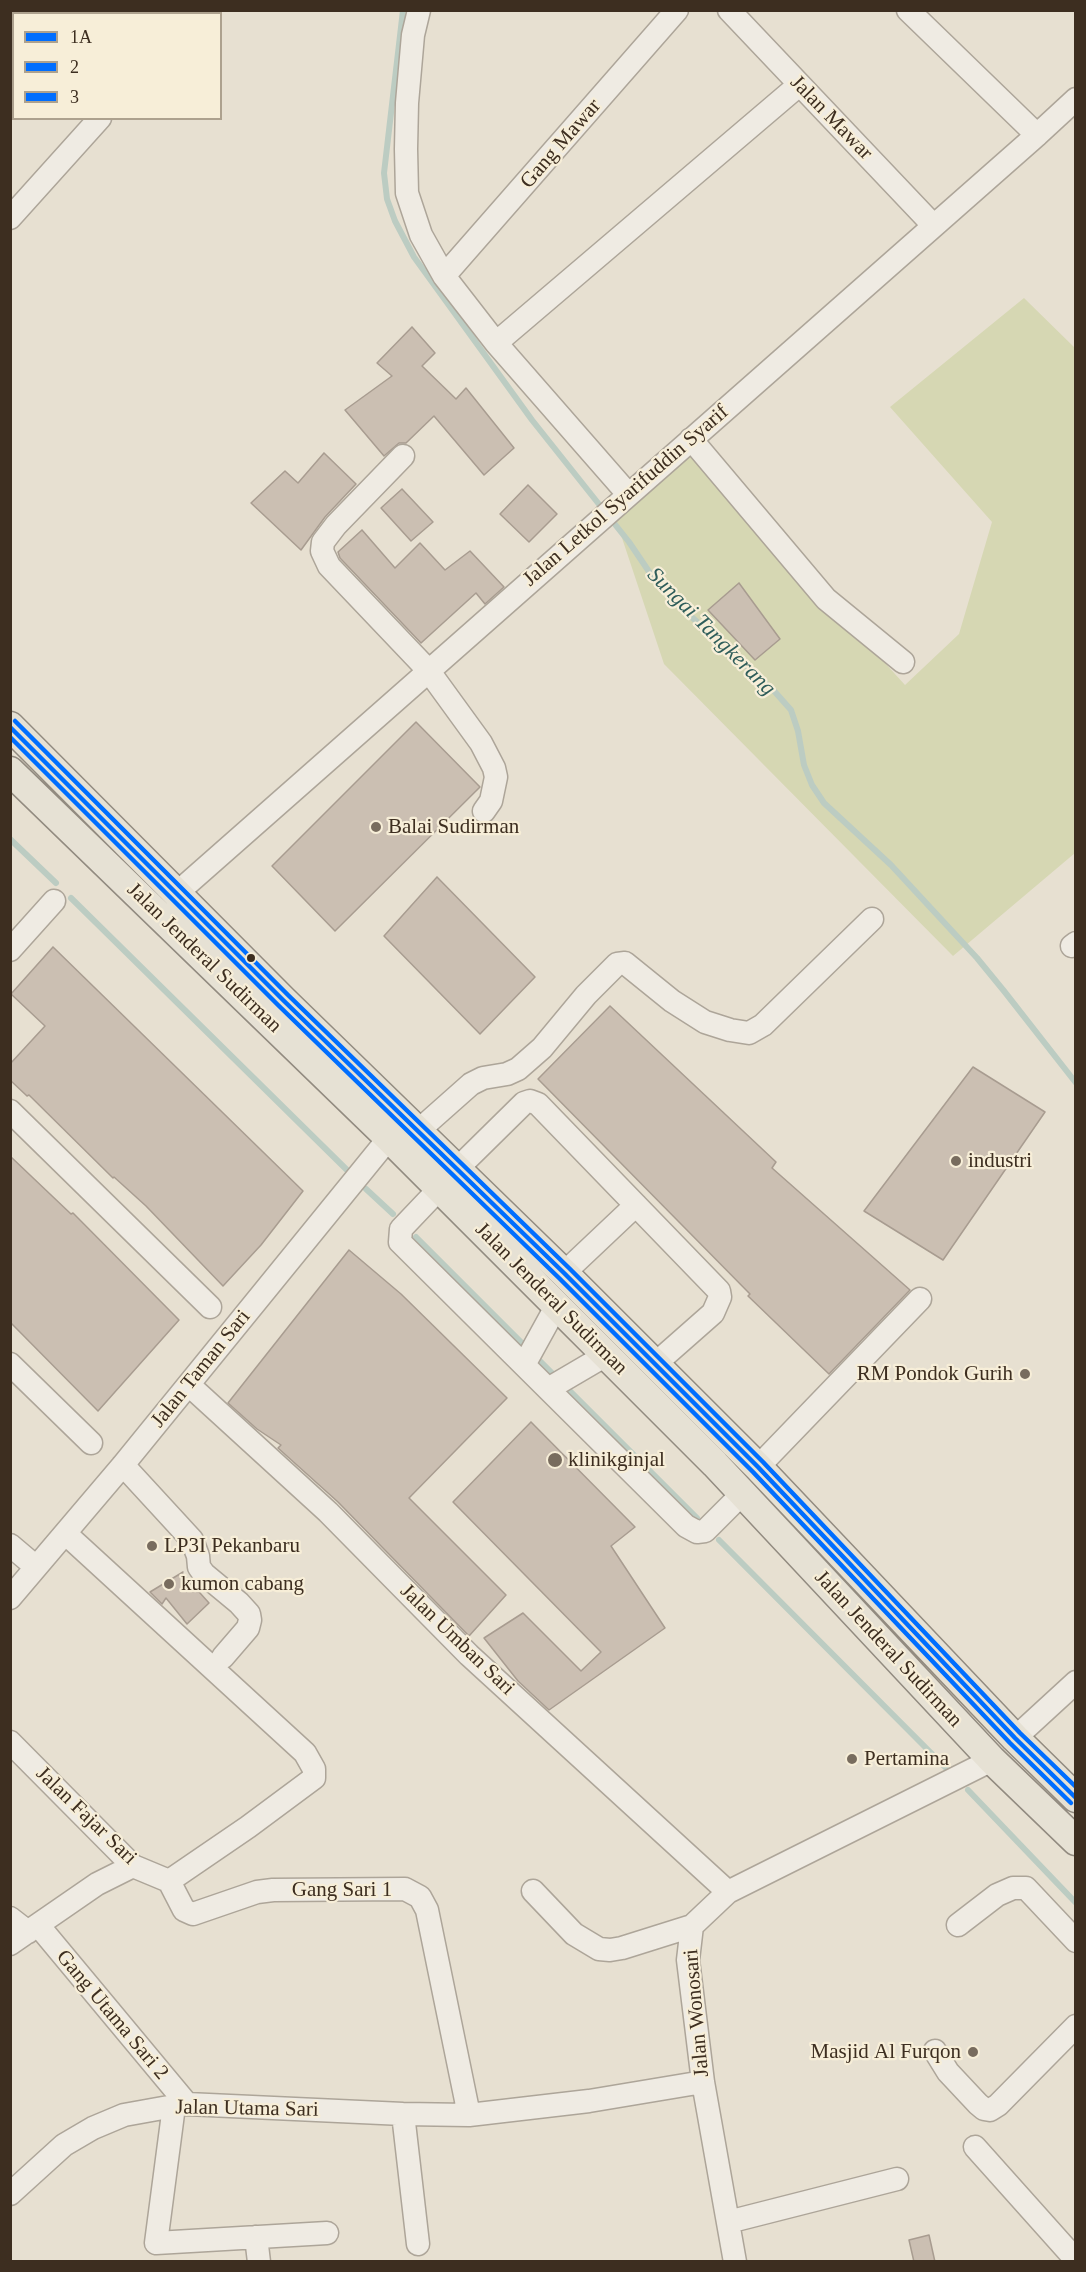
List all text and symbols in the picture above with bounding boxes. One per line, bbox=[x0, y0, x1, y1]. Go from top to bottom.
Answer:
legend bbox=[12, 12, 222, 120]
text: 1A bbox=[70, 27, 92, 47]
text: 2 bbox=[70, 57, 79, 77]
street label: Jalan Mawar bbox=[784, 70, 878, 166]
text: 3 bbox=[70, 87, 79, 107]
street label: Gang Mawar bbox=[515, 94, 607, 194]
street label: Jalan Letkol Syarifuddin Syarif bbox=[518, 400, 734, 592]
water label: Sungai Tangkerang bbox=[641, 562, 781, 702]
place label: Balai Sudirman bbox=[388, 814, 519, 840]
marker: Balai Sudirman bbox=[369, 820, 383, 834]
street label: Jalan Jenderal Sudirman bbox=[121, 878, 287, 1038]
unlabelled marker bbox=[245, 952, 257, 964]
place label: industri bbox=[968, 1148, 1032, 1174]
marker: industri bbox=[949, 1154, 963, 1168]
street label: Jalan Jenderal Sudirman bbox=[470, 1218, 632, 1380]
street label: Jalan Taman Sari bbox=[146, 1305, 256, 1433]
place label: RM Pondok Gurih bbox=[857, 1361, 1013, 1387]
marker: RM Pondok Gurih bbox=[1018, 1367, 1032, 1381]
place label: klinikginjal bbox=[568, 1447, 665, 1473]
marker: klinikginjal bbox=[546, 1451, 564, 1469]
place label: LP3I Pekanbaru bbox=[164, 1533, 300, 1559]
marker: LP3I Pekanbaru bbox=[145, 1539, 159, 1553]
street label: Jalan Jenderal Sudirman bbox=[809, 1565, 967, 1733]
place label: kumon cabang bbox=[181, 1571, 304, 1597]
marker: kumon cabang bbox=[162, 1577, 176, 1591]
street label: Jalan Umban Sari bbox=[395, 1579, 519, 1701]
place label: Pertamina bbox=[864, 1746, 949, 1772]
marker: Pertamina bbox=[845, 1752, 859, 1766]
street label: Jalan Fajar Sari bbox=[30, 1762, 142, 1870]
street label: Gang Sari 1 bbox=[292, 1877, 392, 1903]
street label: Gang Utama Sari 2 bbox=[50, 1945, 174, 2085]
street label: Jalan Wonosari bbox=[679, 1948, 715, 2078]
place label: Masjid Al Furqon bbox=[810, 2039, 961, 2065]
marker: Masjid Al Furqon bbox=[966, 2045, 980, 2059]
street label: Jalan Utama Sari bbox=[175, 2095, 319, 2123]

